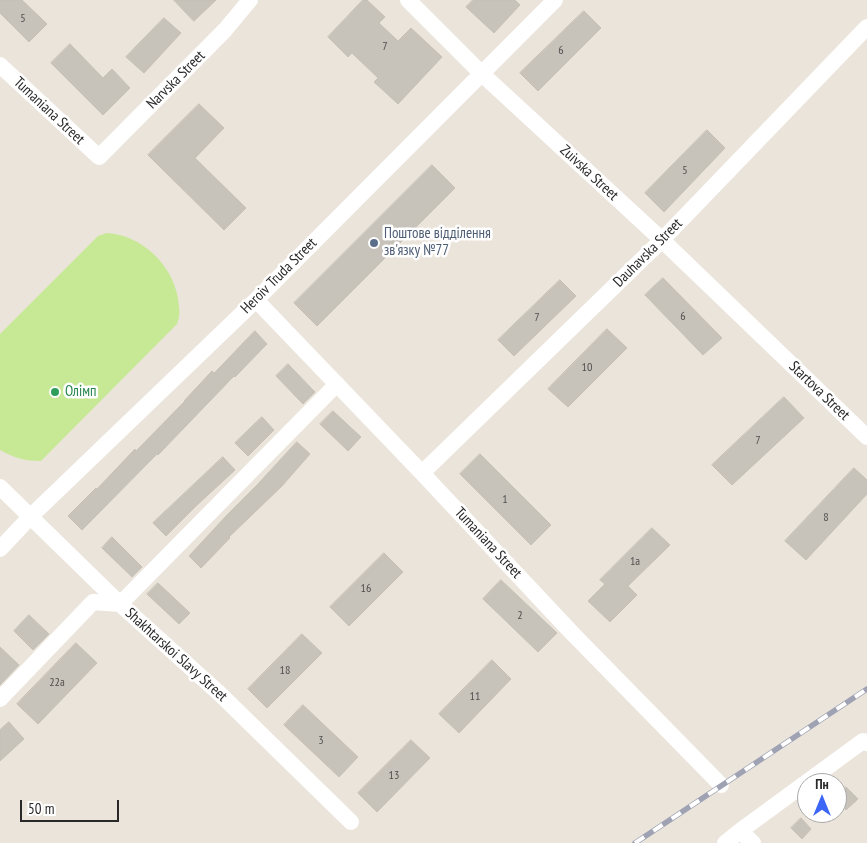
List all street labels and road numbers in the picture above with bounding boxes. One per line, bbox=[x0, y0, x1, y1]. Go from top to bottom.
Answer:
street label: Narvska Street bbox=[143, 47, 209, 113]
street label: Tumaniana Street bbox=[10, 74, 88, 148]
street label: Zuivska Street bbox=[556, 142, 622, 204]
street label: Dauhavska Street bbox=[610, 215, 686, 291]
street label: Heroiv Truda Street bbox=[237, 234, 321, 318]
street label: Startova Street bbox=[785, 358, 853, 424]
street label: Tumaniana Street bbox=[451, 504, 525, 582]
street label: Shakhtarskoi Slavy Street bbox=[121, 604, 231, 706]

